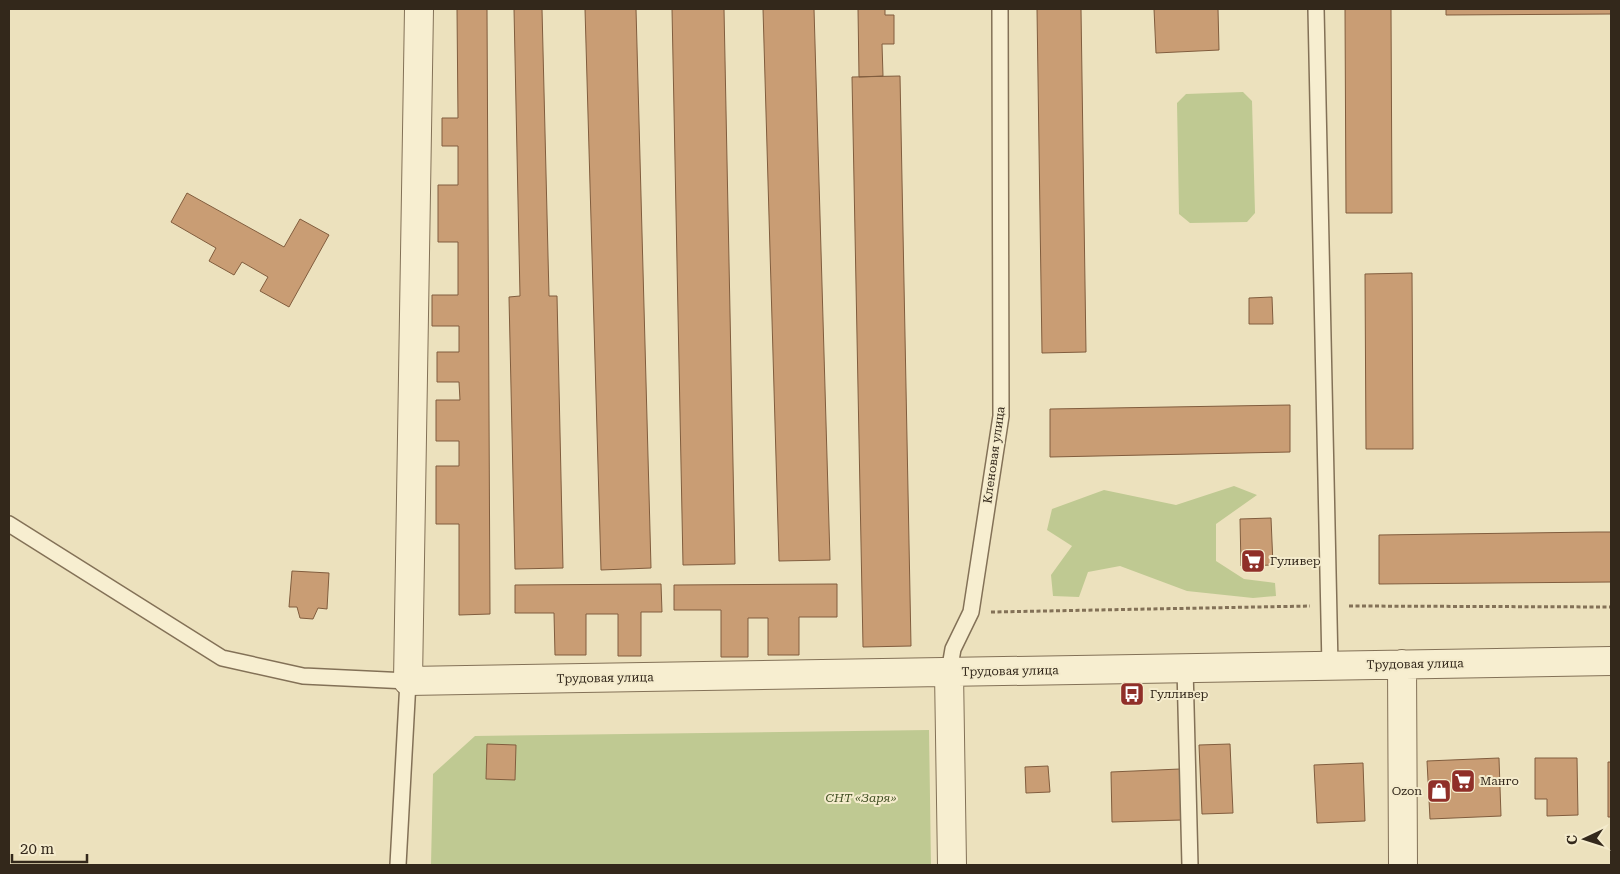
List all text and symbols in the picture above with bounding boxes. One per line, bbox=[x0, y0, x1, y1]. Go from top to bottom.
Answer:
street label: Кленовая улица bbox=[980, 405, 1008, 504]
supermarket icon: Гуливер bbox=[1240, 548, 1266, 574]
place label: Гуливер bbox=[1270, 554, 1321, 568]
street label: Трудовая улица bbox=[1366, 656, 1464, 672]
street label: Трудовая улица bbox=[961, 663, 1059, 679]
street label: Трудовая улица bbox=[556, 670, 654, 686]
bus stop icon: Гулливер bbox=[1119, 681, 1145, 707]
place label: Гулливер bbox=[1150, 687, 1209, 701]
supermarket icon: Манго bbox=[1450, 768, 1476, 794]
place label: Манго bbox=[1480, 774, 1519, 788]
shop icon: Ozon bbox=[1426, 778, 1452, 804]
place label: Ozon bbox=[1392, 784, 1422, 798]
park label: СНТ «Заря» bbox=[826, 791, 897, 805]
north arrow bbox=[1560, 814, 1610, 864]
scale bar bbox=[12, 832, 88, 864]
text: С bbox=[1564, 834, 1580, 845]
text: 20 m bbox=[20, 840, 55, 858]

